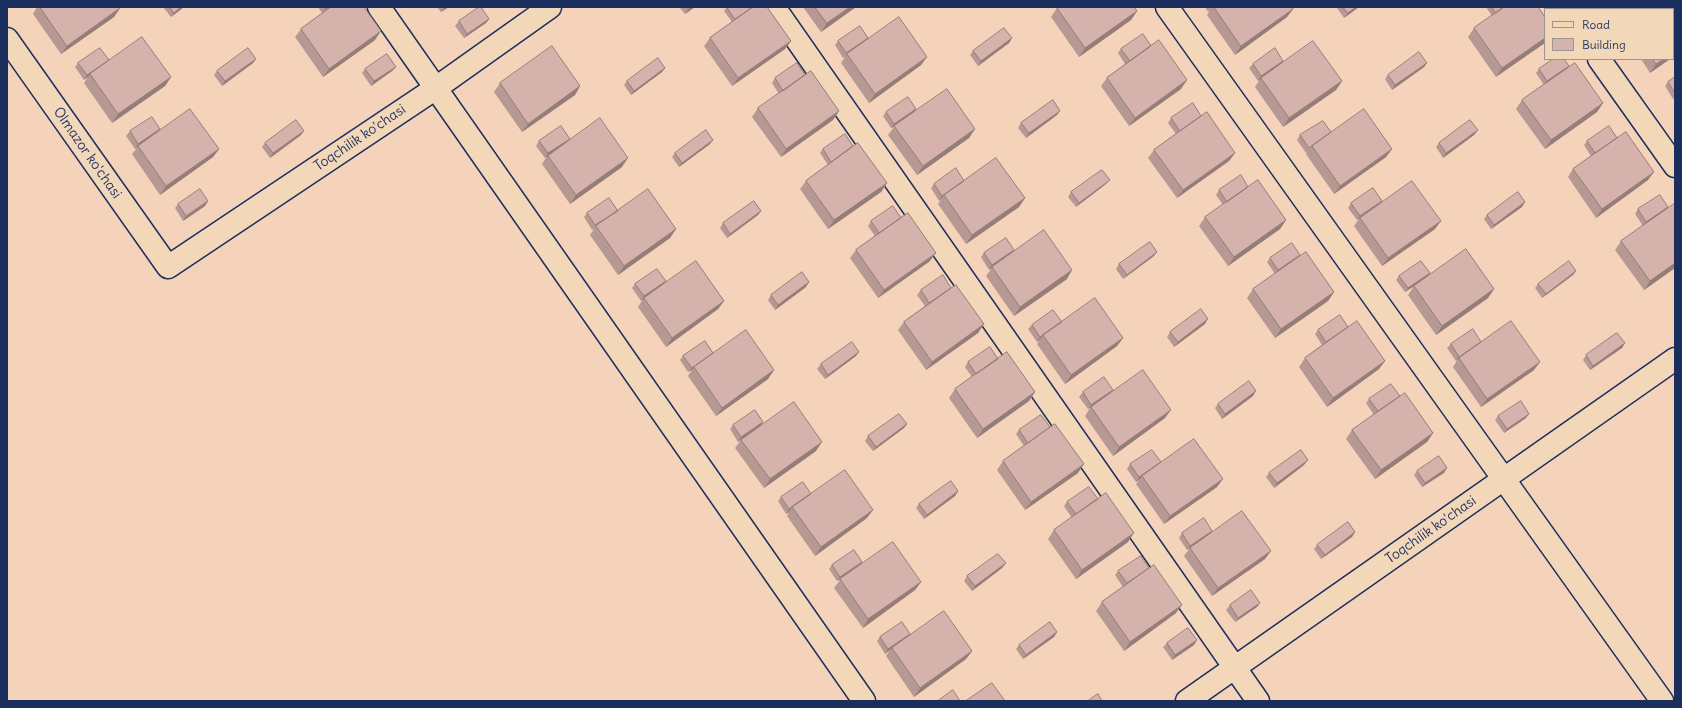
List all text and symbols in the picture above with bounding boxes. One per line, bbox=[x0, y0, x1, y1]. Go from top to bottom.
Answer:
legend bbox=[1544, 8, 1674, 60]
text: Road bbox=[1582, 17, 1610, 32]
text: Building bbox=[1582, 37, 1626, 52]
street label: Toqchilik ko'chasi bbox=[311, 101, 409, 175]
street label: Olmazor ko'chasi bbox=[49, 104, 125, 202]
street label: Toqchilik ko'chasi bbox=[1382, 492, 1480, 568]

